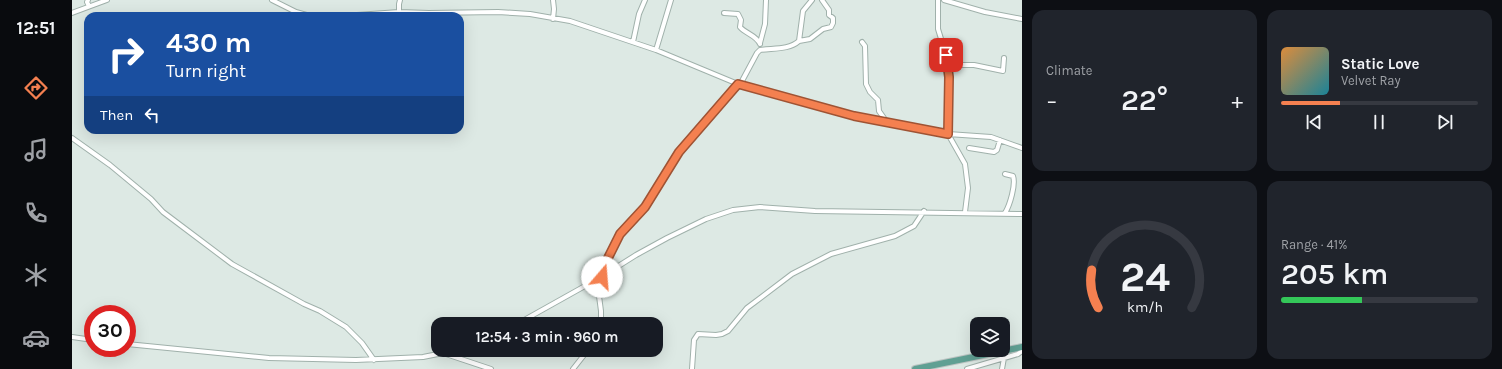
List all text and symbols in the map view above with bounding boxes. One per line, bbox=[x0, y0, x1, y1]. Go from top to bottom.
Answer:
text: 12:51 bbox=[16, 17, 56, 39]
text: 430 m bbox=[166, 26, 251, 59]
icon: right bbox=[100, 28, 152, 80]
pin bbox=[929, 38, 963, 72]
icon: arrive bbox=[935, 44, 957, 66]
text: Static Love bbox=[1341, 55, 1419, 73]
text: Turn right bbox=[166, 60, 246, 82]
text: Climate bbox=[1046, 63, 1092, 78]
text: Velvet Ray bbox=[1341, 73, 1401, 88]
icon: directions bbox=[22, 74, 50, 102]
text: 22° bbox=[1121, 82, 1168, 118]
text: − bbox=[1046, 88, 1058, 114]
text: + bbox=[1231, 88, 1243, 114]
icon: left bbox=[141, 104, 163, 126]
text: Then bbox=[100, 106, 133, 124]
icon: previous bbox=[1303, 111, 1325, 133]
icon: pause bbox=[1368, 111, 1390, 133]
icon: next bbox=[1434, 111, 1456, 133]
icon: music bbox=[22, 136, 50, 164]
icon: phone bbox=[22, 199, 50, 227]
text: Range · 41% bbox=[1281, 237, 1347, 252]
text: 24 bbox=[1120, 253, 1170, 301]
position arrow bbox=[581, 256, 623, 298]
text: 205 km bbox=[1281, 256, 1388, 292]
icon: climate bbox=[22, 261, 50, 289]
text: km/h bbox=[1126, 298, 1163, 315]
speed limit sign: 30 bbox=[84, 305, 136, 357]
map controls bbox=[970, 317, 1010, 357]
button: layers bbox=[970, 317, 1010, 357]
icon: car bbox=[22, 324, 50, 352]
text: 12:54 · 3 min · 960 m bbox=[475, 328, 619, 346]

